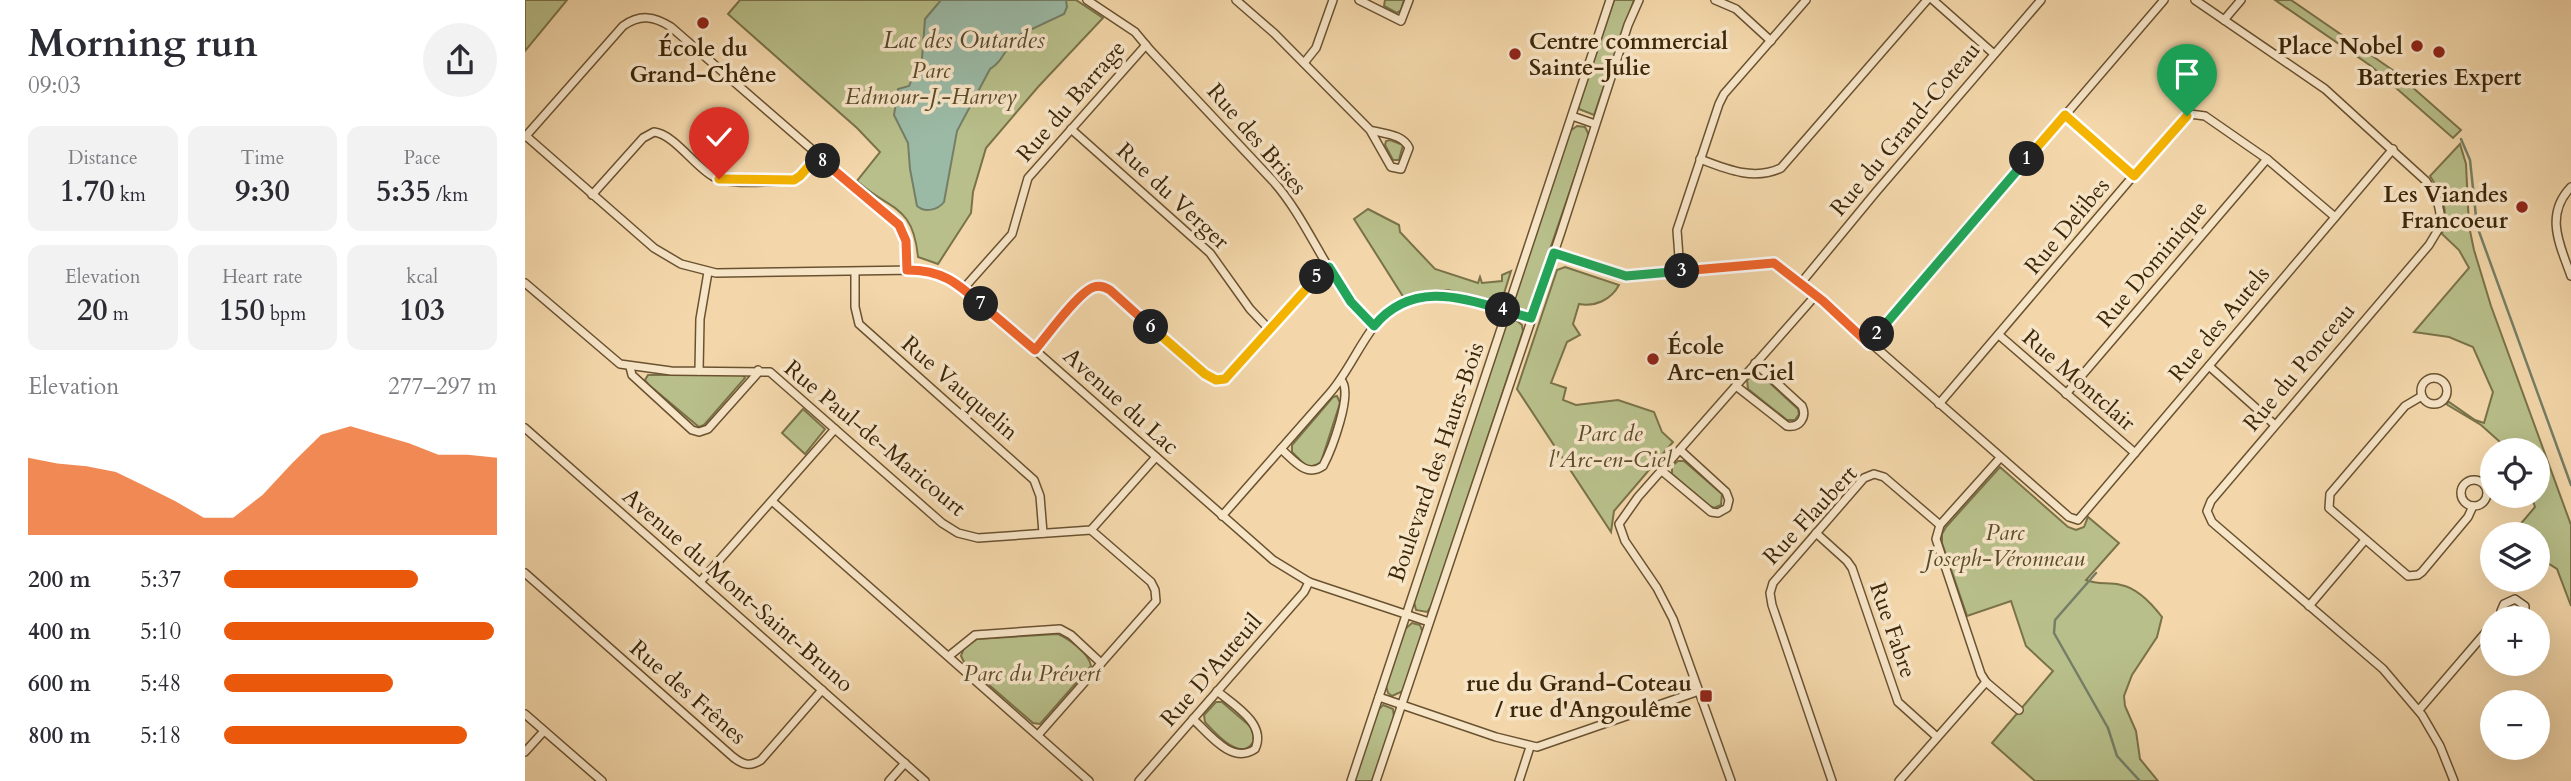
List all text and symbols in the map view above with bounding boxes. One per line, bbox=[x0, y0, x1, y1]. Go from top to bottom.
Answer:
marker: École du Grand-Chêne bbox=[695, 15, 711, 31]
text: Morning run bbox=[28, 18, 258, 70]
button: share bbox=[423, 23, 497, 97]
water label: Lac des Outardes bbox=[883, 24, 1045, 57]
place label: Centre commercial Sainte-Julie bbox=[1529, 26, 1728, 83]
place label: Place Nobel bbox=[2278, 31, 2403, 62]
place label: École du Grand-Chêne bbox=[629, 33, 777, 90]
street label: Rue du Barrage bbox=[1009, 34, 1133, 168]
street label: Rue du Grand-Coteau bbox=[1823, 35, 1987, 223]
marker: Place Nobel bbox=[2409, 38, 2425, 54]
pin bbox=[2157, 44, 2217, 116]
marker: Batteries Expert bbox=[2431, 44, 2447, 60]
marker: Centre commercial Sainte-Julie bbox=[1507, 46, 1523, 62]
park label: Parc Edmour-J.-Harvey bbox=[845, 55, 1017, 112]
icon: arrive bbox=[2168, 55, 2206, 93]
place label: Batteries Expert bbox=[2357, 62, 2521, 93]
text: 09:03 bbox=[28, 70, 81, 101]
street label: Rue des Brises bbox=[1200, 77, 1314, 201]
pin bbox=[689, 107, 749, 179]
icon: check bbox=[700, 118, 738, 156]
street label: Rue du Verger bbox=[1110, 136, 1237, 257]
pin: 1 bbox=[2009, 142, 2045, 176]
pin: 8 bbox=[805, 144, 841, 178]
text: Distance bbox=[68, 145, 138, 171]
text: Time bbox=[241, 145, 284, 171]
text: Pace bbox=[404, 145, 441, 171]
text: 1 bbox=[2022, 145, 2031, 171]
text: 8 bbox=[818, 147, 827, 173]
text: 1.70 bbox=[60, 171, 115, 212]
text: 9:30 bbox=[235, 171, 290, 212]
text: 5:35 bbox=[376, 171, 431, 212]
street label: Rue Delibes bbox=[2017, 171, 2117, 281]
place label: Les Viandes Francoeur bbox=[2383, 179, 2509, 236]
text: km bbox=[115, 182, 146, 208]
text: /km bbox=[431, 182, 468, 208]
street label: Rue Dominique bbox=[2090, 194, 2214, 334]
marker: Les Viandes Francoeur bbox=[2514, 199, 2530, 215]
pin: 3 bbox=[1665, 254, 1699, 288]
text: 3 bbox=[1677, 257, 1686, 283]
pin: 5 bbox=[1299, 260, 1335, 294]
street label: Rue des Autels bbox=[2161, 260, 2277, 388]
text: 5 bbox=[1312, 263, 1321, 289]
text: Elevation bbox=[65, 264, 141, 290]
text: Heart rate bbox=[222, 264, 303, 290]
text: kcal bbox=[406, 264, 438, 290]
pin: 7 bbox=[963, 286, 999, 322]
text: 20 bbox=[77, 290, 108, 331]
text: 150 bbox=[219, 290, 265, 331]
text: 103 bbox=[399, 290, 445, 331]
text: 7 bbox=[976, 290, 985, 316]
pin: 4 bbox=[1485, 292, 1521, 328]
text: 4 bbox=[1498, 296, 1507, 322]
street label: Rue du Ponceau bbox=[2236, 296, 2362, 438]
text: m bbox=[108, 301, 129, 327]
text: bpm bbox=[265, 301, 306, 327]
pin: 6 bbox=[1133, 310, 1169, 344]
text: 6 bbox=[1146, 313, 1155, 339]
pin: 2 bbox=[1859, 316, 1895, 352]
text: 2 bbox=[1872, 320, 1881, 346]
street label: Rue Montclair bbox=[2016, 322, 2143, 438]
street label: Rue Vauquelin bbox=[895, 329, 1025, 447]
place label: École Arc-en-Ciel bbox=[1667, 331, 1795, 388]
street label: Boulevard des Hauts-Bois bbox=[1380, 338, 1492, 586]
street label: Avenue du Lac bbox=[1056, 341, 1186, 461]
marker: École Arc-en-Ciel bbox=[1645, 351, 1661, 367]
street label: Rue Paul-de-Maricourt bbox=[778, 353, 972, 523]
text: Elevation bbox=[28, 371, 119, 402]
text: 277–297 m bbox=[388, 371, 497, 402]
park label: Parc de l'Arc-en-Ciel bbox=[1548, 418, 1672, 475]
map controls bbox=[2480, 438, 2550, 760]
button: locate bbox=[2480, 438, 2550, 508]
street label: Rue Flaubert bbox=[1756, 459, 1864, 571]
street label: Avenue du Mont-Saint-Bruno bbox=[616, 481, 860, 699]
park label: Parc Joseph-Véronneau bbox=[1920, 517, 2085, 574]
button: layers bbox=[2480, 522, 2550, 592]
text: 200 m bbox=[28, 564, 91, 595]
text: 5:37 bbox=[140, 564, 181, 595]
street label: Rue Fabre bbox=[1862, 578, 1924, 682]
button: + bbox=[2480, 606, 2550, 676]
street label: Rue D'Auteuil bbox=[1153, 607, 1269, 733]
text: 400 m bbox=[28, 616, 91, 647]
text: 5:10 bbox=[140, 616, 181, 647]
street label: Rue des Frênes bbox=[623, 633, 753, 751]
park label: Parc du Prévert bbox=[963, 658, 1102, 689]
text: 600 m bbox=[28, 668, 91, 699]
text: 5:48 bbox=[140, 668, 181, 699]
place label: rue du Grand-Coteau / rue d'Angoulême bbox=[1466, 668, 1692, 725]
marker: rue du Grand-Coteau / rue d'Angoulême bbox=[1698, 688, 1714, 704]
button: − bbox=[2480, 690, 2550, 760]
text: 800 m bbox=[28, 720, 91, 751]
text: 5:18 bbox=[140, 720, 181, 751]

